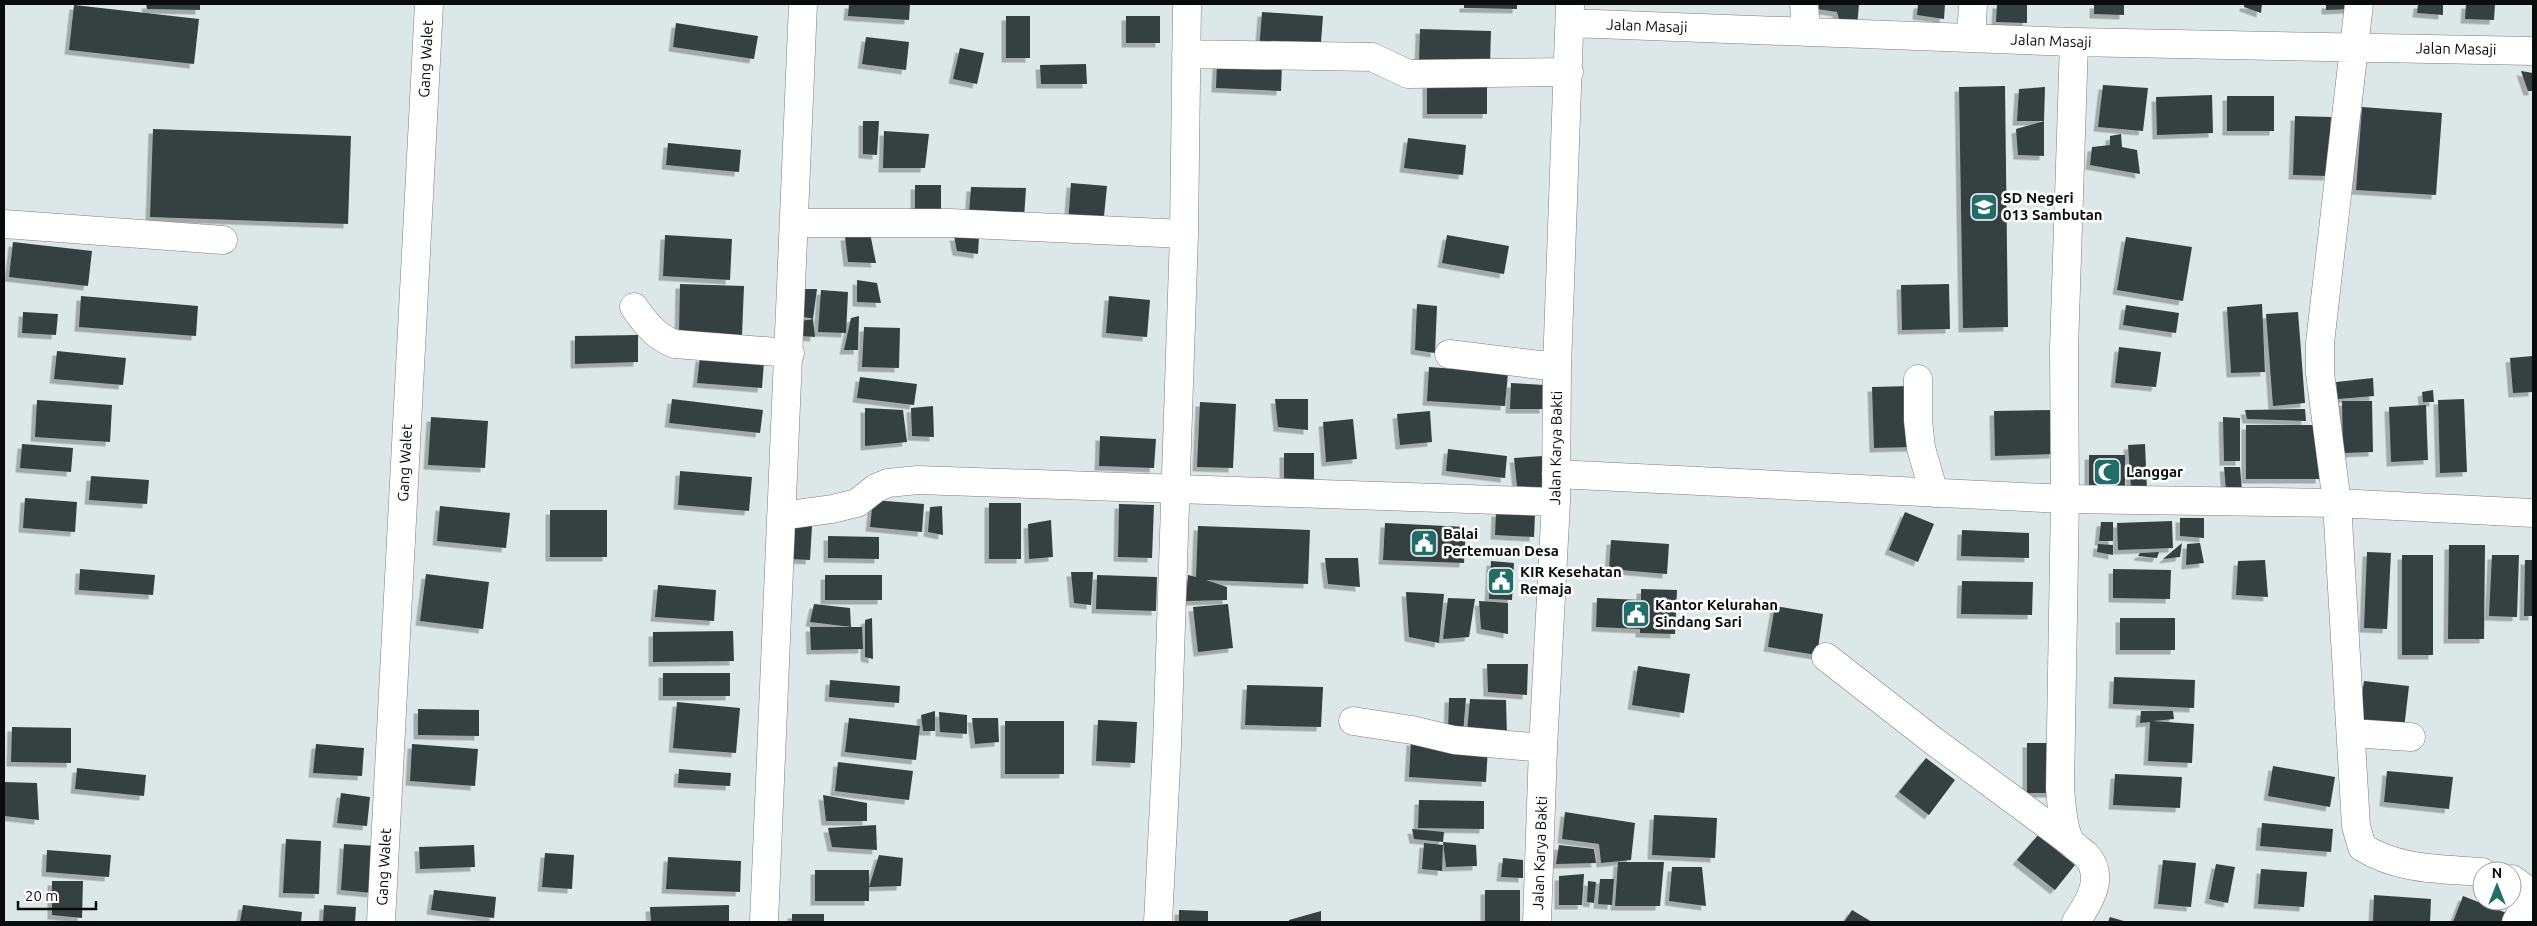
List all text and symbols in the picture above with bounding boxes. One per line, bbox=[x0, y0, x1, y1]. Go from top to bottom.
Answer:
street label: Jalan Masaji bbox=[1606, 16, 1688, 35]
street label: Gang Walet bbox=[415, 20, 436, 98]
street label: Jalan Masaji bbox=[2010, 31, 2092, 50]
street label: Jalan Masaji bbox=[2415, 39, 2497, 58]
place label: SD Negeri 013 Sambutan bbox=[2003, 189, 2103, 223]
school or university icon: SD Negeri 013 Sambutan bbox=[1969, 192, 1999, 222]
street label: Jalan Karya Bakti bbox=[1546, 391, 1565, 505]
street label: Gang Walet bbox=[394, 424, 415, 502]
mosque icon: Langgar bbox=[2092, 457, 2122, 487]
place label: Langgar bbox=[2126, 463, 2184, 480]
place label: Balai Pertemuan Desa bbox=[1443, 525, 1559, 559]
public building icon: Balai Pertemuan Desa bbox=[1409, 528, 1439, 558]
place label: KIR Kesehatan Remaja bbox=[1520, 563, 1622, 597]
public building icon: KIR Kesehatan Remaja bbox=[1486, 566, 1516, 596]
place label: Kantor Kelurahan Sindang Sari bbox=[1655, 596, 1778, 630]
public building icon: Kantor Kelurahan Sindang Sari bbox=[1621, 599, 1651, 629]
street label: Jalan Karya Bakti bbox=[1529, 796, 1550, 910]
street label: Gang Walet bbox=[373, 828, 394, 906]
north arrow bbox=[2472, 861, 2522, 911]
text: N bbox=[2492, 865, 2502, 881]
scale bar bbox=[18, 878, 95, 910]
text: 20 m bbox=[25, 887, 58, 904]

